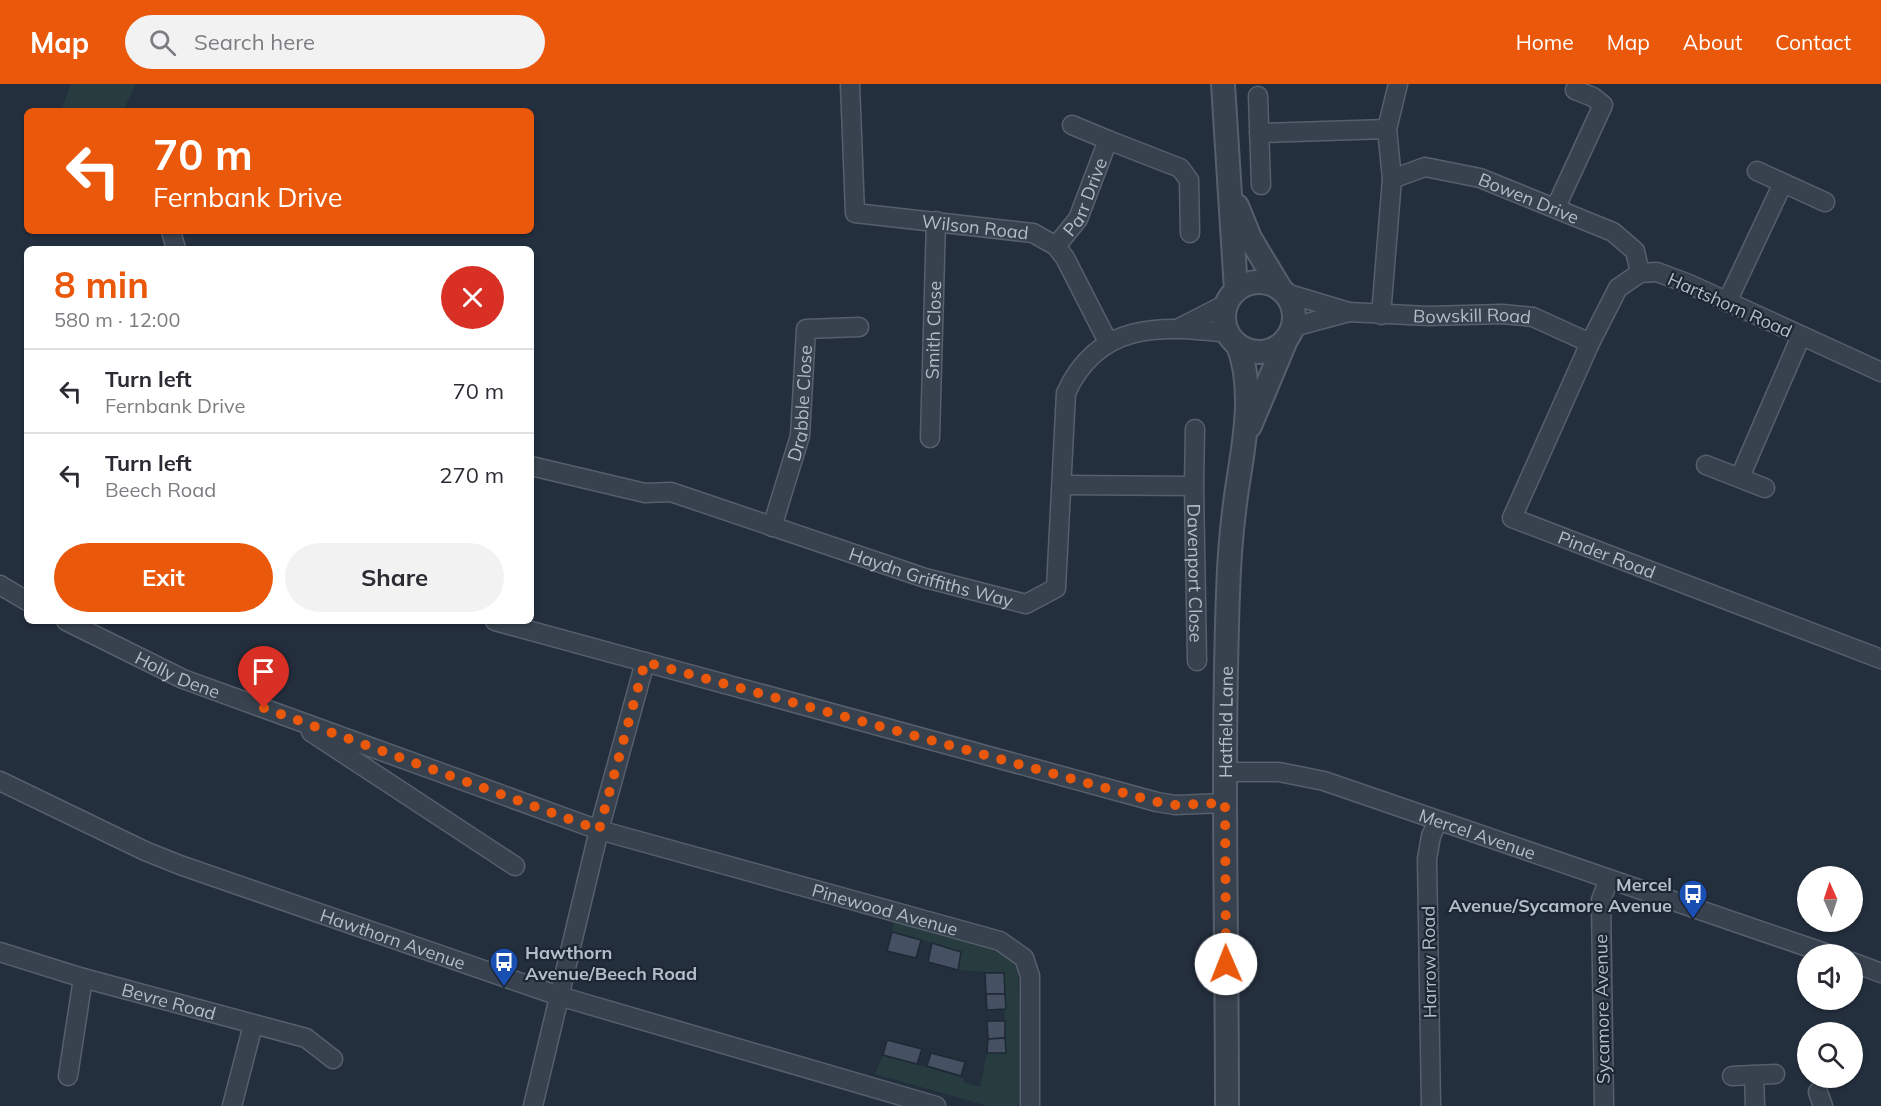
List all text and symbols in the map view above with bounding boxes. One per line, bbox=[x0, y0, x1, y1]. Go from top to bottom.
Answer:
search box bbox=[125, 15, 545, 69]
text: Map bbox=[30, 25, 89, 60]
icon: search bbox=[146, 26, 179, 59]
text: Search here bbox=[194, 28, 315, 56]
text: Home bbox=[1516, 29, 1574, 55]
text: Map bbox=[1607, 29, 1650, 55]
text: About bbox=[1683, 29, 1742, 55]
text: Contact bbox=[1775, 29, 1851, 55]
text: 70 m bbox=[153, 128, 253, 181]
icon: left bbox=[54, 132, 132, 210]
street label: Parr Drive bbox=[1057, 154, 1112, 241]
street label: Bowen Drive bbox=[1475, 167, 1583, 229]
text: Fernbank Drive bbox=[153, 180, 342, 214]
street label: Wilson Road bbox=[921, 209, 1030, 244]
text: 8 min bbox=[54, 262, 149, 307]
button: close bbox=[441, 266, 504, 329]
street label: Hartshorn Road bbox=[1664, 267, 1796, 343]
street label: Smith Close bbox=[920, 280, 946, 380]
street label: Bowskill Road bbox=[1413, 302, 1532, 328]
text: 580 m · 12:00 bbox=[54, 307, 180, 332]
street label: Drabble Close bbox=[781, 344, 817, 464]
text: Turn left bbox=[105, 365, 192, 393]
icon: left bbox=[54, 375, 87, 408]
text: 70 m bbox=[453, 377, 504, 405]
text: Fernbank Drive bbox=[105, 393, 245, 418]
text: Turn left bbox=[105, 449, 192, 477]
icon: left bbox=[54, 459, 87, 492]
text: 270 m bbox=[439, 461, 504, 489]
text: Beech Road bbox=[105, 477, 216, 502]
street label: Davenport Close bbox=[1183, 503, 1208, 643]
street label: Pinder Road bbox=[1555, 525, 1659, 583]
street label: Haydn Griffiths Way bbox=[846, 542, 1016, 612]
button: Exit bbox=[54, 543, 273, 612]
button: Share bbox=[285, 543, 504, 612]
street label: Holly Dene bbox=[131, 646, 223, 703]
pin bbox=[238, 646, 289, 708]
icon: arrive bbox=[247, 655, 280, 688]
street label: Hatfield Lane bbox=[1214, 666, 1238, 778]
street label: Mercel Avenue bbox=[1416, 803, 1539, 864]
north arrow bbox=[1797, 866, 1863, 932]
map controls bbox=[1797, 866, 1863, 1088]
place label: Mercel Avenue/Sycamore Avenue bbox=[1449, 873, 1672, 917]
street label: Pinewood Avenue bbox=[809, 878, 961, 940]
bus stop icon: Mercel Avenue/Sycamore Avenue bbox=[1677, 878, 1709, 920]
street label: Hawthorn Avenue bbox=[317, 903, 469, 974]
street label: Harrow Road bbox=[1417, 906, 1441, 1018]
position arrow bbox=[1194, 932, 1258, 996]
street label: Sycamore Avenue bbox=[1589, 934, 1615, 1084]
place label: Hawthorn Avenue/Beech Road bbox=[525, 941, 697, 985]
button: sound bbox=[1797, 944, 1863, 1010]
bus stop icon: Hawthorn Avenue/Beech Road bbox=[488, 946, 520, 988]
street label: Bevre Road bbox=[119, 977, 219, 1025]
button: search bbox=[1797, 1022, 1863, 1088]

